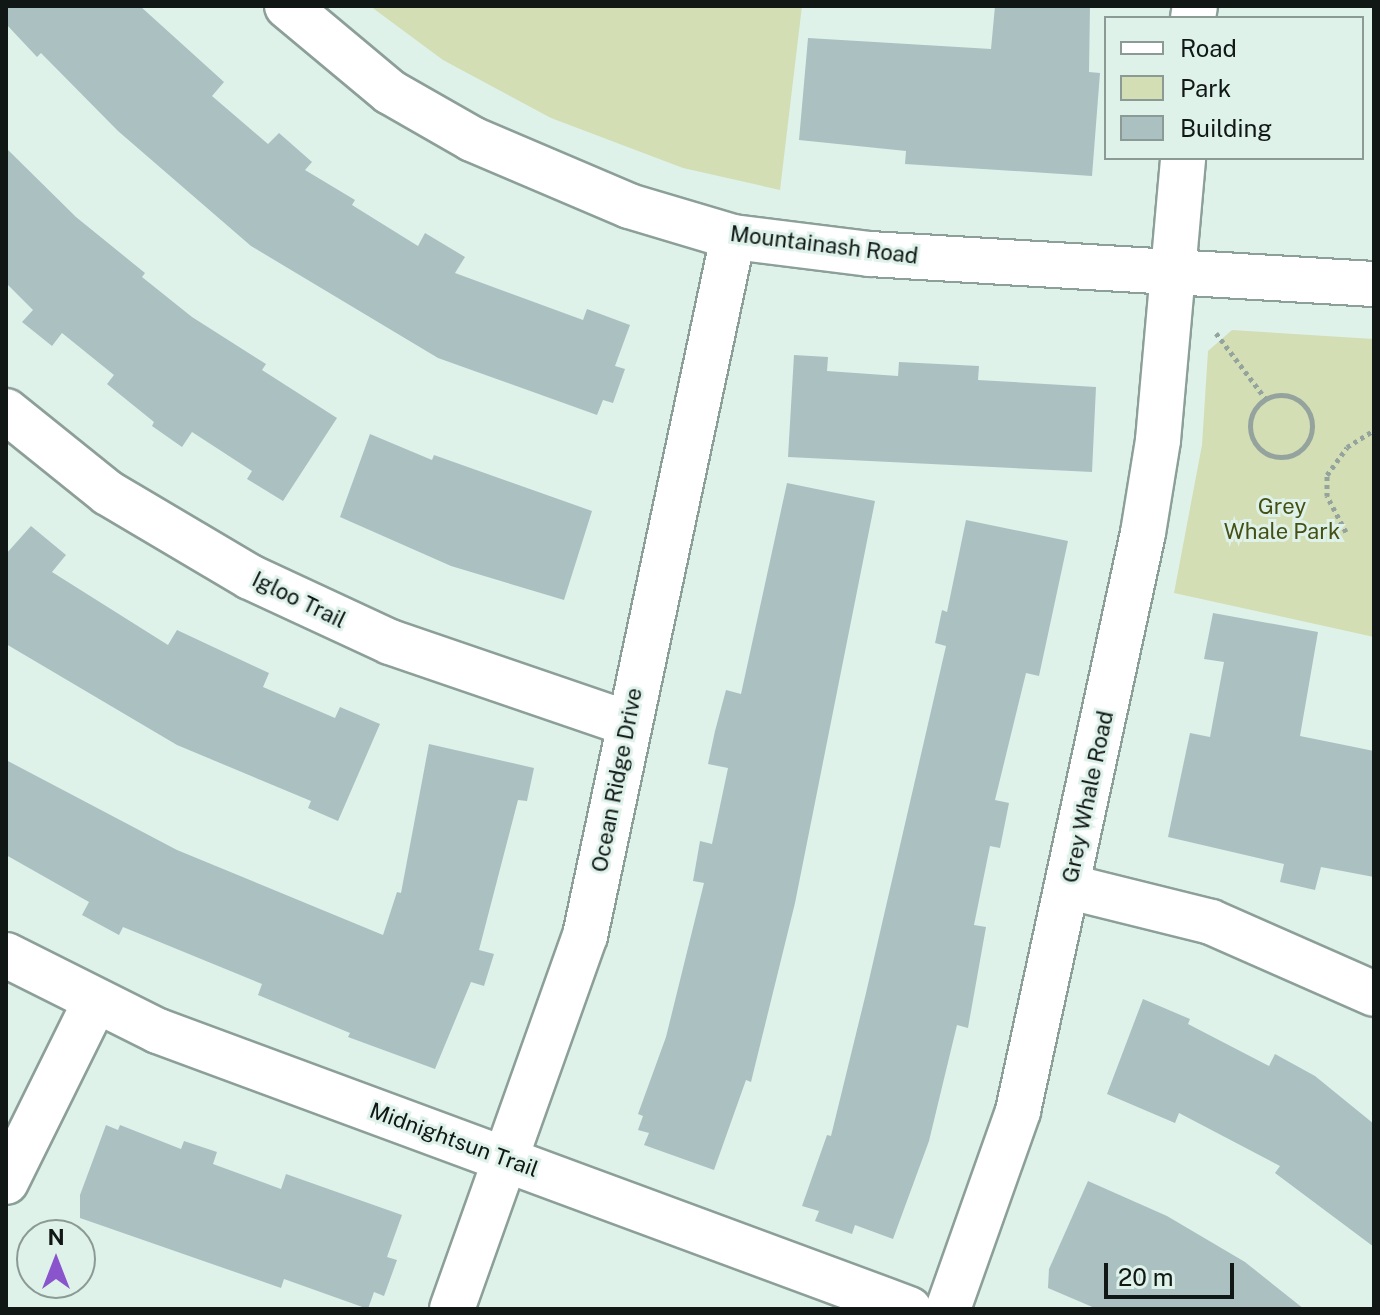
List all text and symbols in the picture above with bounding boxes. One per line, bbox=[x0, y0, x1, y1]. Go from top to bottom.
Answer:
legend bbox=[1104, 16, 1364, 160]
text: Road bbox=[1180, 34, 1237, 62]
text: Park bbox=[1180, 74, 1231, 102]
text: Building bbox=[1180, 114, 1272, 142]
street label: Mountainash Road bbox=[729, 220, 919, 270]
park label: Grey Whale Park bbox=[1224, 493, 1340, 544]
street label: Igloo Trail bbox=[248, 566, 350, 634]
street label: Ocean Ridge Drive bbox=[586, 685, 648, 875]
street label: Grey Whale Road bbox=[1057, 708, 1119, 886]
street label: Midnightsun Trail bbox=[366, 1097, 542, 1183]
north arrow bbox=[16, 1219, 96, 1299]
text: N bbox=[47, 1224, 65, 1250]
scale bar bbox=[1108, 1247, 1238, 1297]
text: 20 m bbox=[1118, 1263, 1174, 1291]

